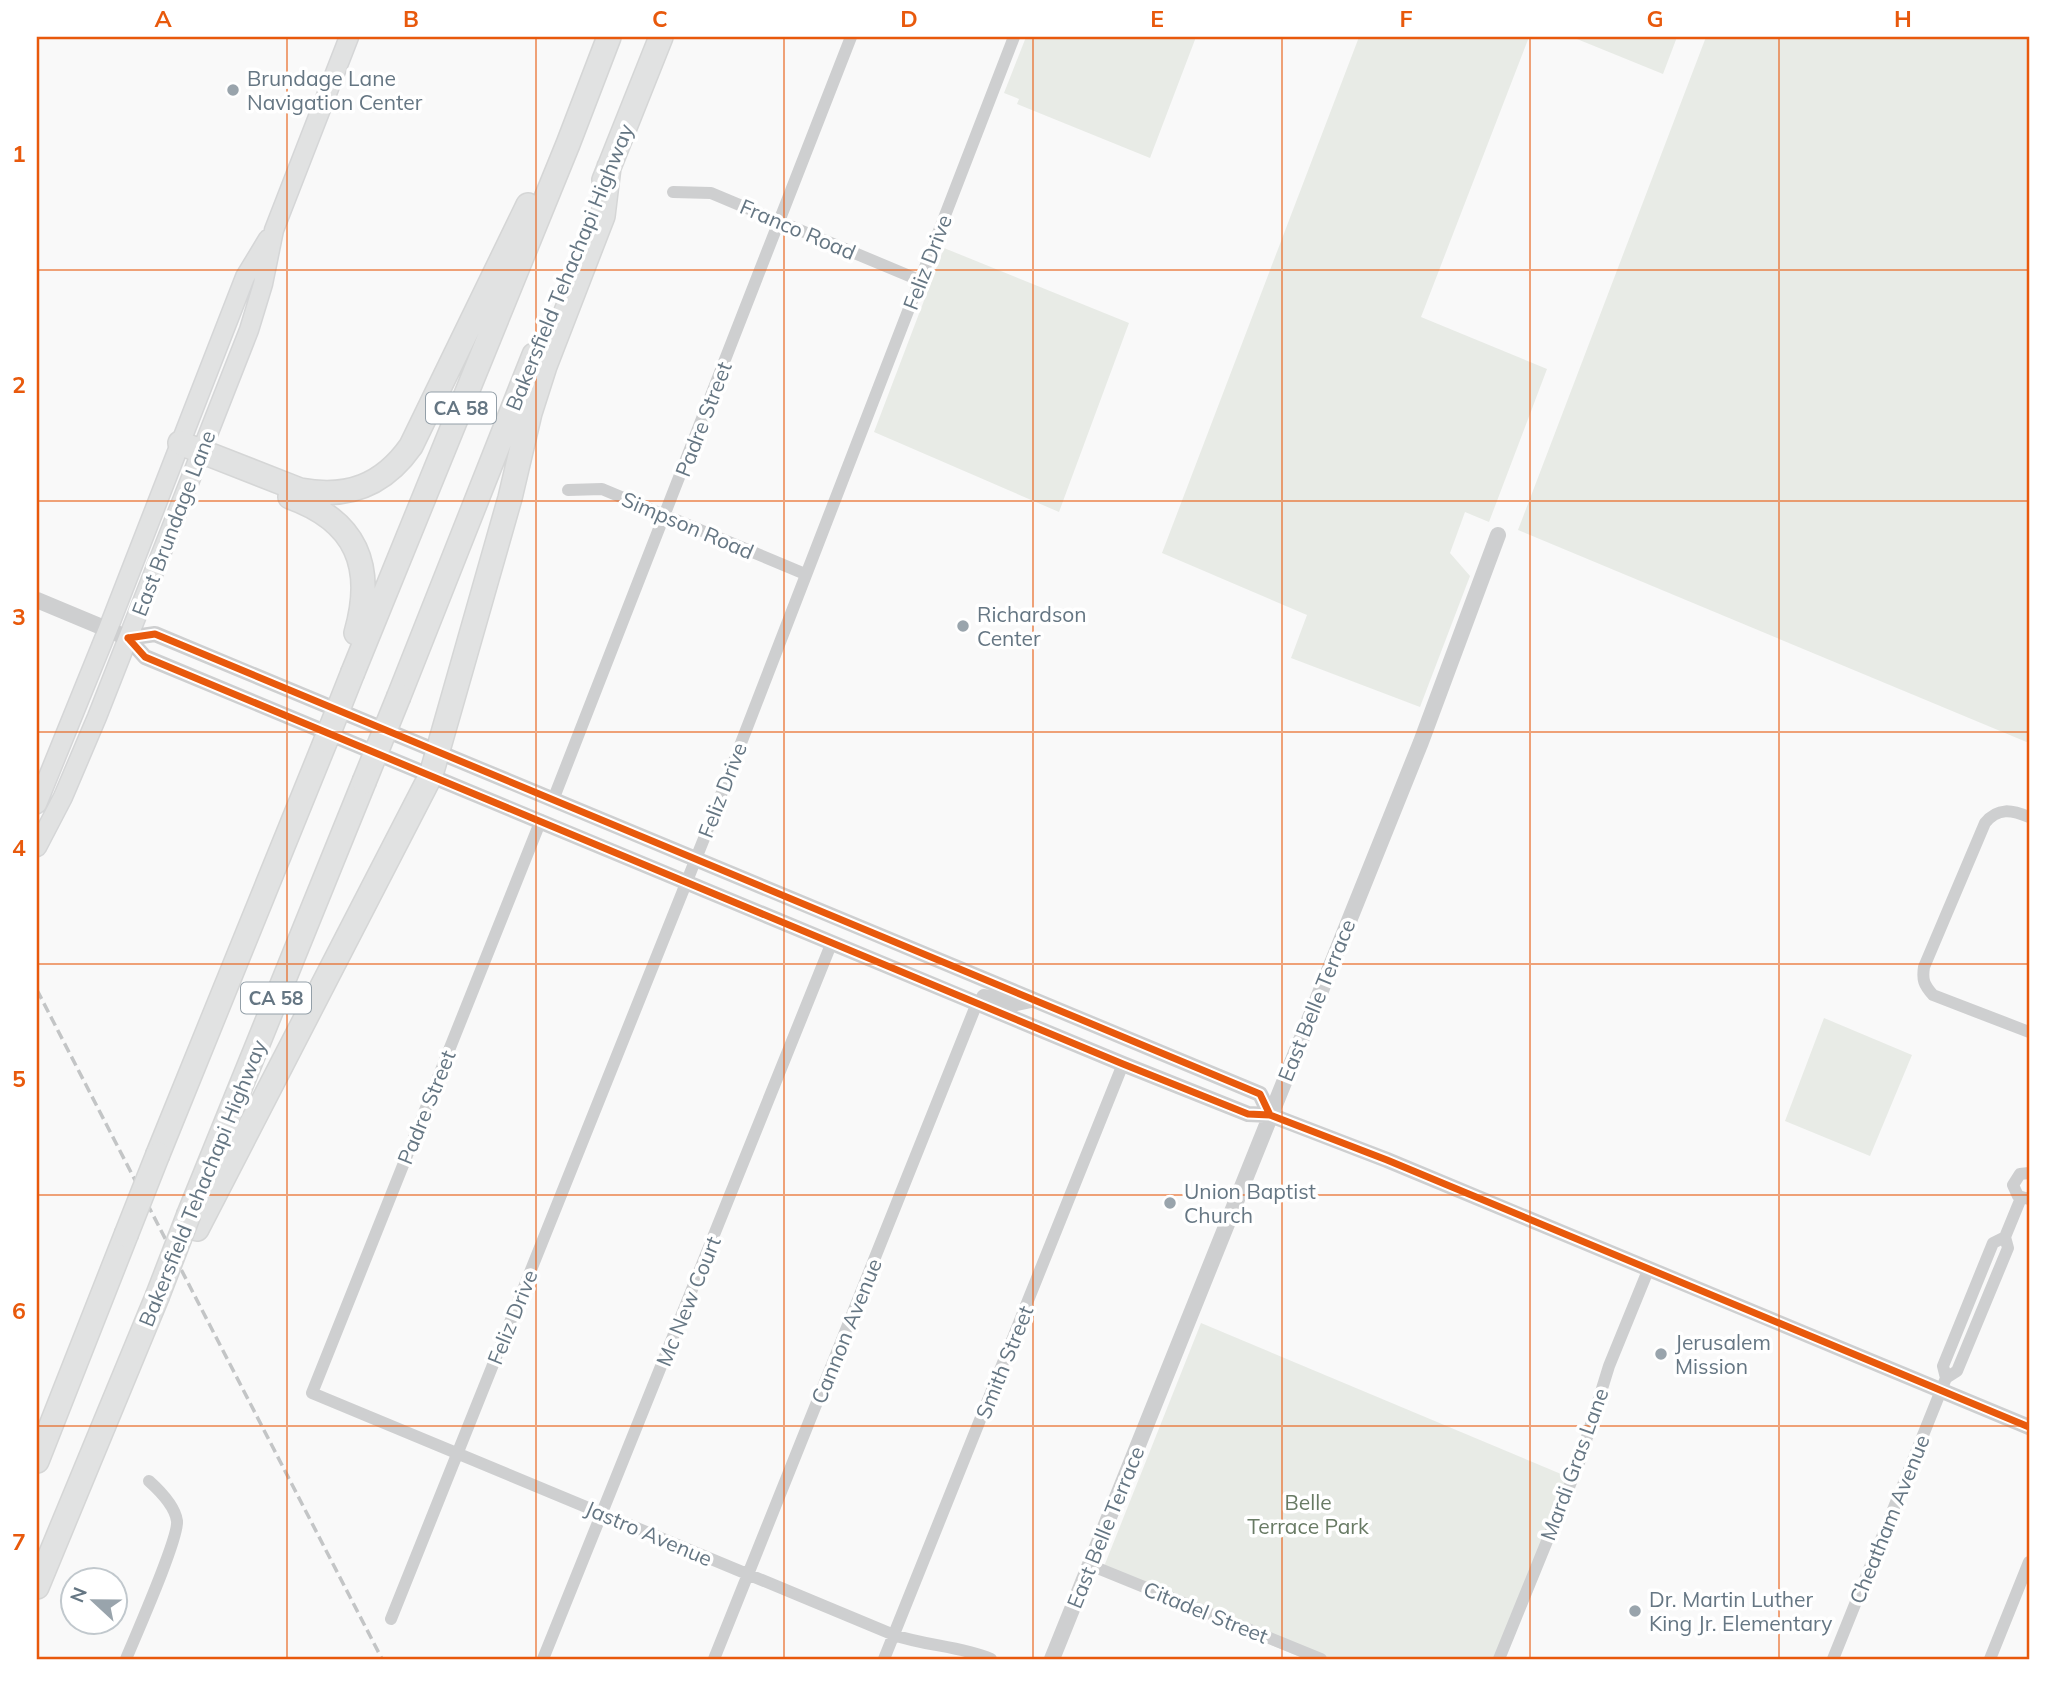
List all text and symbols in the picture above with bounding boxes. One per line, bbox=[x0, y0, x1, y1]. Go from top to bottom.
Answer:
text: A bbox=[154, 4, 172, 33]
text: B bbox=[403, 4, 419, 33]
text: C bbox=[652, 4, 668, 33]
text: D bbox=[900, 4, 918, 33]
text: E bbox=[1150, 4, 1164, 33]
text: F bbox=[1399, 4, 1413, 33]
text: G bbox=[1646, 4, 1664, 33]
text: H bbox=[1894, 4, 1912, 33]
place label: Brundage Lane Navigation Center bbox=[247, 65, 423, 115]
marker: Brundage Lane Navigation Center bbox=[225, 82, 241, 98]
street label: Bakersfield Tehachapi Highway bbox=[499, 120, 639, 414]
text: 1 bbox=[12, 139, 26, 168]
street label: Franco Road bbox=[736, 193, 860, 265]
street label: Feliz Drive bbox=[897, 211, 957, 313]
street label: Padre Street bbox=[669, 358, 737, 480]
text: 2 bbox=[12, 370, 26, 399]
road number: CA 58 bbox=[426, 392, 496, 424]
street label: East Brundage Lane bbox=[126, 426, 220, 620]
street label: Simpson Road bbox=[618, 486, 758, 564]
place label: Richardson Center bbox=[977, 601, 1087, 651]
text: 3 bbox=[12, 602, 26, 631]
marker: Richardson Center bbox=[955, 618, 971, 634]
street label: Feliz Drive bbox=[692, 739, 752, 841]
text: 4 bbox=[12, 833, 26, 862]
street label: East Belle Terrace bbox=[1272, 915, 1360, 1085]
road number: CA 58 bbox=[241, 982, 311, 1014]
street label: Bakersfield Tehachapi Highway bbox=[132, 1036, 272, 1330]
street label: Padre Street bbox=[391, 1046, 461, 1168]
text: 5 bbox=[12, 1064, 26, 1093]
place label: Union Baptist Church bbox=[1184, 1178, 1316, 1228]
marker: Union Baptist Church bbox=[1162, 1195, 1178, 1211]
street label: Mc New Court bbox=[650, 1232, 726, 1370]
street label: Cannon Avenue bbox=[805, 1255, 887, 1407]
street label: Feliz Drive bbox=[481, 1266, 543, 1368]
text: 6 bbox=[12, 1296, 26, 1325]
street label: Smith Street bbox=[970, 1302, 1038, 1422]
place label: Jerusalem Mission bbox=[1675, 1329, 1771, 1379]
marker: Jerusalem Mission bbox=[1653, 1346, 1669, 1362]
street label: Mardi Gras Lane bbox=[1534, 1384, 1614, 1544]
street label: Cheatham Avenue bbox=[1843, 1431, 1935, 1607]
street label: East Belle Terrace bbox=[1061, 1442, 1149, 1612]
park label: Belle Terrace Park bbox=[1247, 1489, 1369, 1539]
street label: Jastro Avenue bbox=[582, 1495, 716, 1571]
text: 7 bbox=[12, 1527, 26, 1556]
north arrow bbox=[60, 1566, 130, 1636]
street label: Citadel Street bbox=[1140, 1575, 1272, 1649]
text: N bbox=[64, 1583, 92, 1606]
place label: Dr. Martin Luther King Jr. Elementary bbox=[1649, 1586, 1832, 1636]
marker: Dr. Martin Luther King Jr. Elementary bbox=[1627, 1603, 1643, 1619]

